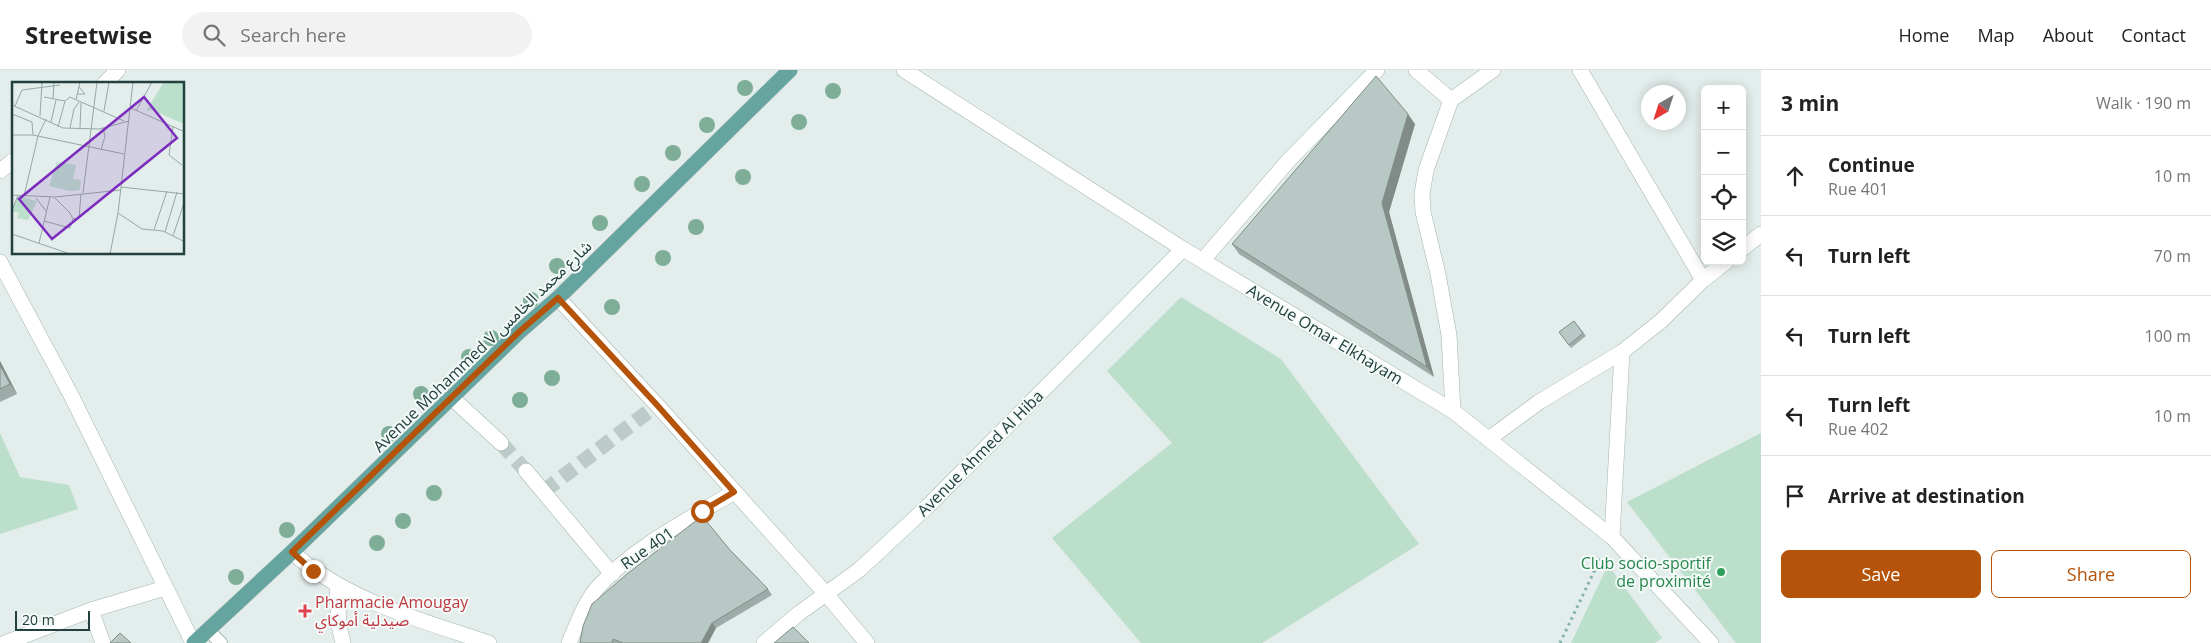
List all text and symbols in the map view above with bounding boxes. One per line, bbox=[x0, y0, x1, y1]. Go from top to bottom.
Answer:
search box bbox=[182, 12, 532, 57]
text: Streetwise bbox=[25, 18, 152, 51]
icon: search bbox=[200, 21, 228, 49]
text: Search here bbox=[240, 22, 346, 48]
text: Home bbox=[1899, 23, 1949, 47]
text: Map bbox=[1977, 23, 2015, 47]
text: About bbox=[2043, 23, 2093, 47]
text: Contact bbox=[2121, 23, 2186, 47]
inset map bbox=[12, 82, 185, 255]
north arrow bbox=[1641, 85, 1686, 130]
map controls bbox=[1701, 85, 1746, 265]
button: + bbox=[1701, 85, 1746, 130]
text: 3 min bbox=[1781, 89, 1839, 117]
text: Walk · 190 m bbox=[2096, 92, 2191, 114]
button: − bbox=[1701, 130, 1746, 175]
text: Continue bbox=[1828, 152, 1915, 178]
icon: ahead bbox=[1781, 162, 1809, 190]
text: 10 m bbox=[2154, 165, 2191, 187]
button: locate bbox=[1701, 175, 1746, 220]
text: Rue 401 bbox=[1828, 178, 1888, 200]
button: layers bbox=[1701, 220, 1746, 265]
street label: Avenue Mohammed V شارع محمد الخامس bbox=[368, 235, 598, 458]
icon: left bbox=[1781, 242, 1809, 270]
text: Turn left bbox=[1828, 243, 1910, 269]
text: 70 m bbox=[2154, 245, 2191, 267]
street label: Avenue Omar Elkhayam bbox=[1243, 279, 1407, 389]
icon: left bbox=[1781, 322, 1809, 350]
text: Turn left bbox=[1828, 323, 1910, 349]
text: 100 m bbox=[2145, 325, 2191, 347]
street label: Avenue Ahmed Al Hiba bbox=[912, 385, 1048, 521]
text: Turn left bbox=[1828, 392, 1910, 418]
icon: left bbox=[1781, 402, 1809, 430]
text: 10 m bbox=[2154, 405, 2191, 427]
text: Rue 402 bbox=[1828, 418, 1888, 440]
icon: arrive bbox=[1781, 482, 1809, 510]
text: Arrive at destination bbox=[1828, 483, 2025, 509]
route start bbox=[691, 500, 714, 523]
street label: Rue 401 bbox=[616, 522, 678, 574]
button: Save bbox=[1781, 550, 1981, 598]
button: Share bbox=[1991, 550, 2191, 598]
place label: Club socio-sportif de proximité bbox=[1581, 552, 1713, 592]
route end bbox=[302, 560, 325, 583]
marker: Club socio-sportif de proximité bbox=[1715, 566, 1727, 578]
place label: Pharmacie Amougay صيدلية أموكاي bbox=[315, 591, 469, 633]
marker: Pharmacie Amougay صيدلية أموكاي bbox=[299, 605, 311, 617]
scale bar bbox=[15, 608, 90, 631]
text: 20 m bbox=[22, 610, 55, 629]

